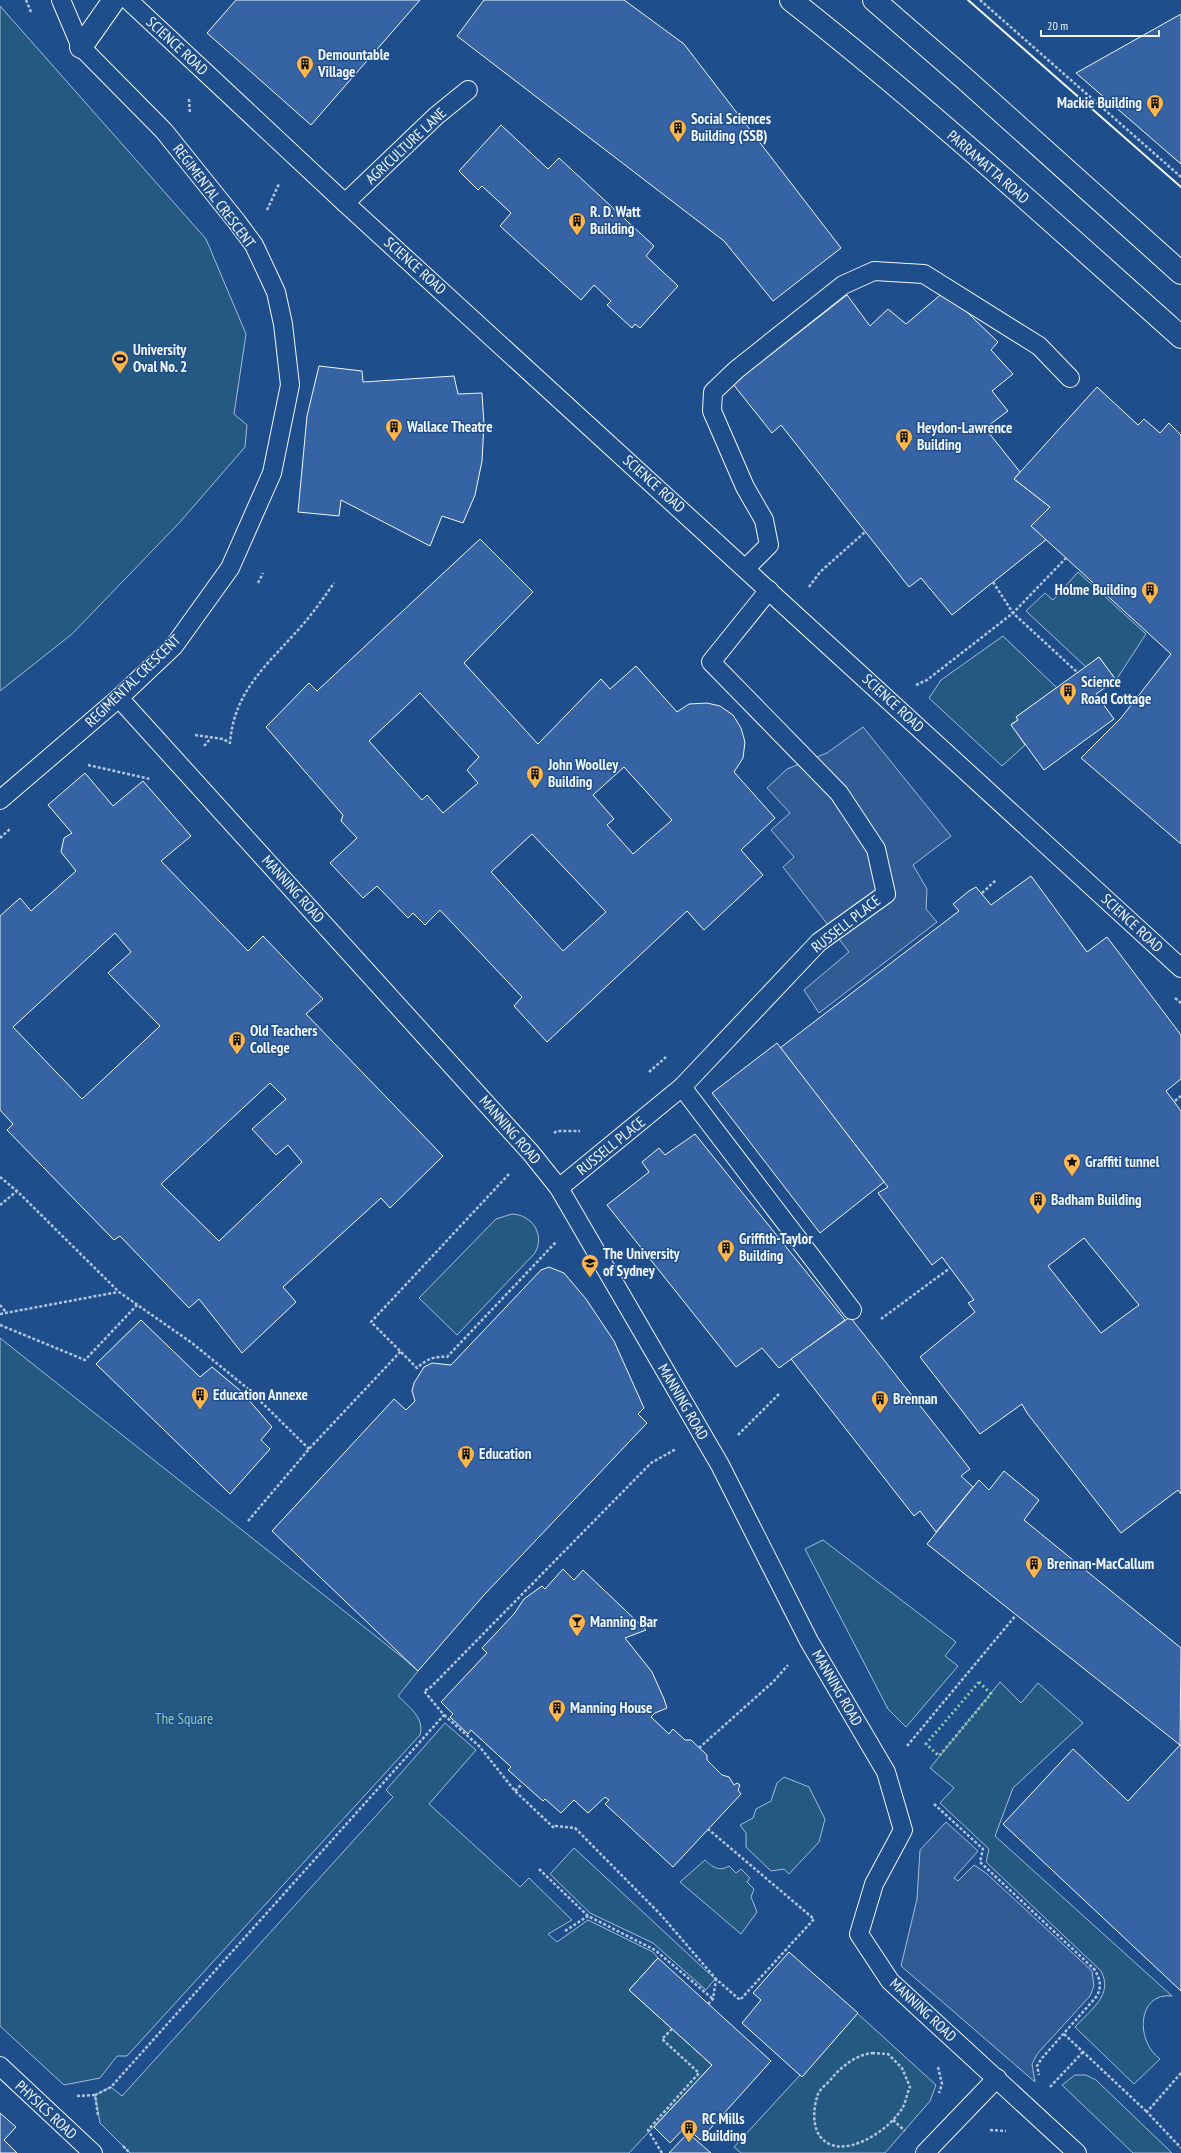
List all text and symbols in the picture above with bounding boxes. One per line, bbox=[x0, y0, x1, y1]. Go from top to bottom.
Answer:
street label: SCIENCE ROAD bbox=[143, 12, 212, 79]
scale bar bbox=[1041, 12, 1159, 38]
text: 20 m bbox=[1047, 18, 1068, 33]
place label: Demountable Village bbox=[317, 45, 390, 81]
building icon: Demountable Village bbox=[295, 54, 315, 79]
place label: Mackie Building bbox=[1057, 93, 1142, 112]
building icon: Mackie Building bbox=[1145, 93, 1165, 118]
street label: AGRICULTURE LANE bbox=[361, 103, 450, 188]
place label: Social Sciences Building (SSB) bbox=[691, 109, 771, 145]
building icon: Social Sciences Building (SSB) bbox=[668, 118, 688, 143]
street label: PARRAMATTA ROAD bbox=[943, 126, 1033, 207]
street label: REGIMENTAL CRESCENT bbox=[169, 140, 260, 252]
place label: R. D. Watt Building bbox=[590, 202, 641, 238]
building icon: R. D. Watt Building bbox=[567, 211, 587, 236]
street label: SCIENCE ROAD bbox=[380, 233, 451, 299]
place label: University Oval No. 2 bbox=[133, 340, 187, 376]
sports icon: University Oval No. 2 bbox=[110, 349, 130, 374]
building icon: Wallace Theatre bbox=[384, 417, 404, 442]
place label: Wallace Theatre bbox=[406, 417, 493, 436]
place label: Heydon-Lawrence Building bbox=[917, 418, 1012, 454]
building icon: Heydon-Lawrence Building bbox=[894, 427, 914, 452]
street label: SCIENCE ROAD bbox=[619, 451, 690, 517]
place label: Holme Building bbox=[1055, 580, 1137, 599]
building icon: Holme Building bbox=[1140, 580, 1160, 605]
street label: REGIMENTAL CRESCENT bbox=[81, 630, 185, 731]
street label: SCIENCE ROAD bbox=[859, 669, 928, 736]
place label: Science Road Cottage bbox=[1081, 672, 1151, 708]
building icon: Science Road Cottage bbox=[1058, 681, 1078, 706]
place label: John Woolley Building bbox=[547, 755, 619, 791]
building icon: John Woolley Building bbox=[525, 764, 545, 789]
street label: MANNING ROAD bbox=[258, 851, 329, 927]
street label: SCIENCE ROAD bbox=[1098, 889, 1167, 956]
street label: RUSSELL PLACE bbox=[807, 891, 884, 957]
place label: Old Teachers College bbox=[250, 1021, 317, 1057]
building icon: Old Teachers College bbox=[227, 1030, 247, 1055]
street label: MANNING ROAD bbox=[475, 1092, 545, 1168]
street label: RUSSELL PLACE bbox=[573, 1112, 649, 1179]
place icon: Graffiti tunnel bbox=[1062, 1152, 1082, 1177]
place label: Graffiti tunnel bbox=[1085, 1152, 1160, 1171]
building icon: Badham Building bbox=[1028, 1190, 1048, 1215]
place label: Badham Building bbox=[1051, 1190, 1142, 1209]
place label: Griffith-Taylor Building bbox=[739, 1229, 813, 1265]
building icon: Griffith-Taylor Building bbox=[716, 1238, 736, 1263]
place label: The University of Sydney bbox=[603, 1244, 681, 1280]
school or university icon: The University of Sydney bbox=[580, 1253, 600, 1278]
street label: MANNING ROAD bbox=[654, 1360, 713, 1443]
building icon: Education Annexe bbox=[190, 1385, 210, 1410]
place label: Education Annexe bbox=[213, 1385, 308, 1404]
building icon: Brennan bbox=[870, 1389, 890, 1414]
place label: Brennan bbox=[893, 1389, 938, 1408]
building icon: Education bbox=[456, 1444, 476, 1469]
place label: Education bbox=[479, 1444, 532, 1463]
building icon: Brennan-MacCallum bbox=[1024, 1554, 1044, 1579]
place label: Brennan-MacCallum bbox=[1047, 1554, 1154, 1573]
bar icon: Manning Bar bbox=[567, 1612, 587, 1637]
place label: Manning Bar bbox=[590, 1612, 658, 1631]
street label: MANNING ROAD bbox=[808, 1646, 867, 1729]
building icon: Manning House bbox=[547, 1698, 567, 1723]
place label: Manning House bbox=[570, 1698, 653, 1717]
park label: The Square bbox=[155, 1709, 213, 1728]
street label: MANNING ROAD bbox=[886, 1974, 961, 2046]
street label: PHYSICS ROAD bbox=[11, 2076, 81, 2143]
place label: RC Mills Building bbox=[702, 2109, 747, 2145]
building icon: RC Mills Building bbox=[679, 2118, 699, 2143]

